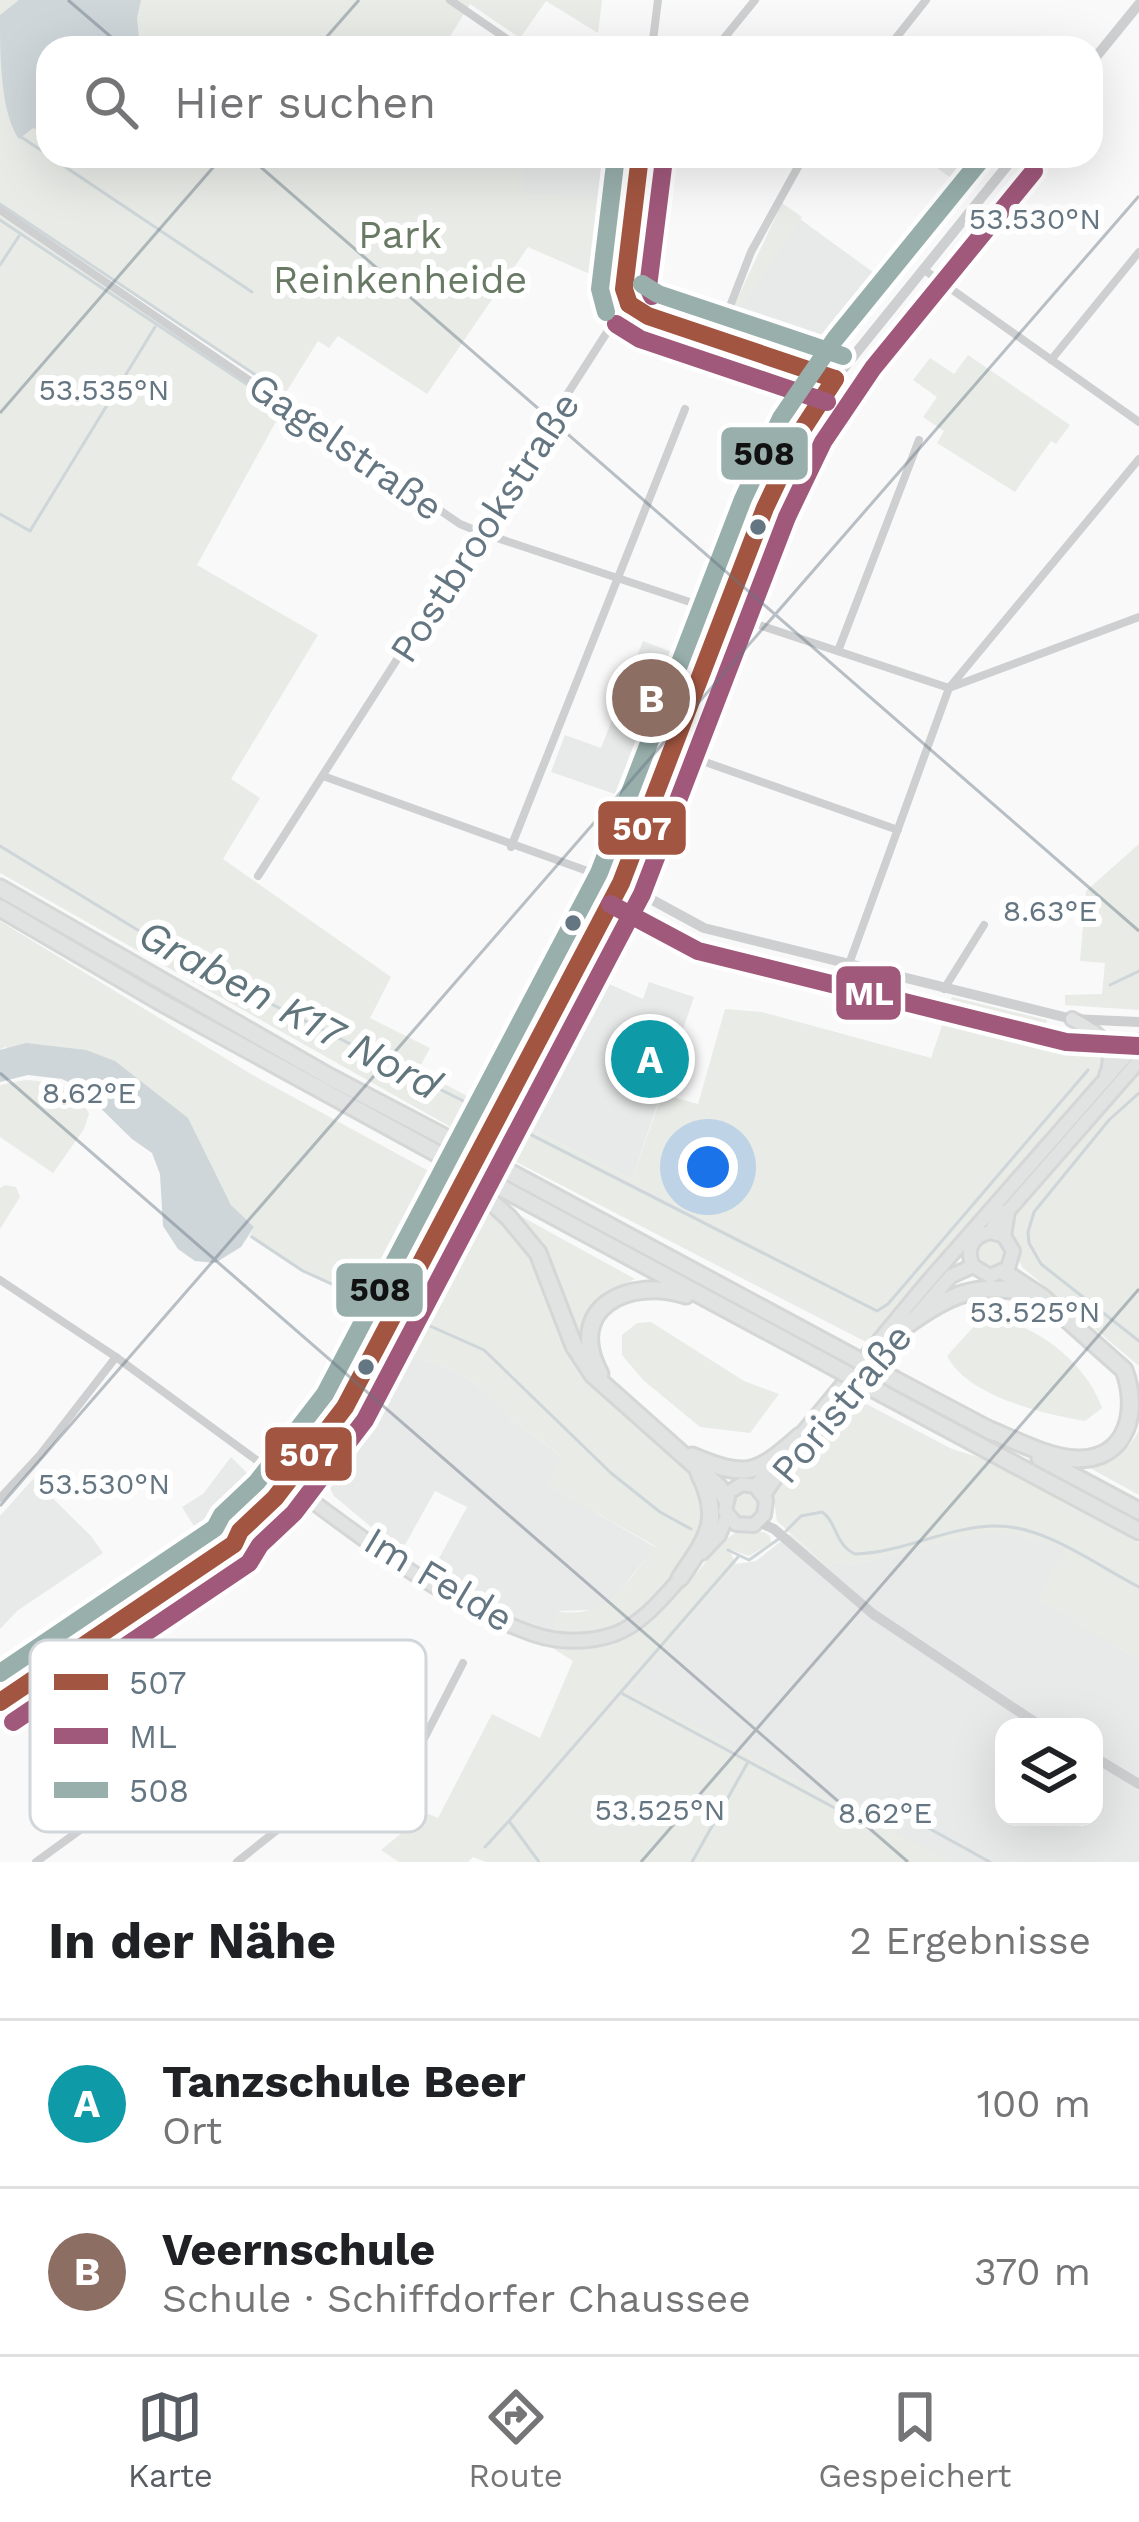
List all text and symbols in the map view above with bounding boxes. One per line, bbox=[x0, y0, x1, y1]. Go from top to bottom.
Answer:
search box bbox=[36, 36, 1103, 168]
icon: search bbox=[78, 69, 144, 135]
text: Hier suchen bbox=[174, 76, 436, 129]
text: 53.530°N bbox=[969, 201, 1101, 236]
park label: Park Reinkenheide bbox=[273, 212, 527, 302]
street label: Gagelstraße bbox=[240, 363, 451, 530]
text: 53.535°N bbox=[38, 372, 170, 407]
street label: Postbrookstraße bbox=[380, 384, 588, 671]
line badge: 508 bbox=[719, 425, 810, 482]
text: 508 bbox=[733, 434, 795, 473]
unlabelled marker bbox=[747, 516, 769, 538]
pin: B bbox=[612, 653, 690, 743]
line badge: 507 bbox=[596, 799, 688, 857]
text: 507 bbox=[612, 809, 672, 848]
text: 8.63°E bbox=[1003, 893, 1097, 928]
water label: Graben K17 Nord bbox=[130, 909, 450, 1110]
unlabelled marker bbox=[562, 912, 584, 934]
line badge: ML bbox=[834, 964, 903, 1022]
text: ML bbox=[844, 974, 894, 1013]
pin: A bbox=[611, 1014, 689, 1104]
text: 8.62°E bbox=[42, 1075, 136, 1110]
your location bbox=[678, 1137, 738, 1197]
line badge: 508 bbox=[334, 1261, 425, 1319]
text: 508 bbox=[349, 1270, 411, 1309]
text: 53.525°N bbox=[969, 1294, 1101, 1329]
street label: Poristraße bbox=[762, 1315, 921, 1492]
unlabelled marker bbox=[355, 1356, 377, 1378]
line badge: 507 bbox=[263, 1425, 354, 1483]
text: 507 bbox=[279, 1435, 339, 1474]
text: 53.530°N bbox=[38, 1466, 170, 1501]
street label: Im Felde bbox=[356, 1518, 521, 1641]
legend bbox=[30, 1640, 426, 1832]
text: 507 bbox=[129, 1663, 187, 1702]
text: ML bbox=[129, 1717, 177, 1756]
map controls bbox=[995, 1718, 1103, 1826]
button: layers bbox=[995, 1718, 1103, 1826]
text: 508 bbox=[129, 1771, 189, 1810]
text: 53.525°N bbox=[594, 1792, 726, 1827]
text: 8.62°E bbox=[838, 1795, 932, 1830]
text: In der Nähe bbox=[48, 1911, 336, 1970]
text: 2 Ergebnisse bbox=[849, 1918, 1091, 1963]
text: Tanzschule Beer bbox=[162, 2055, 526, 2108]
text: A bbox=[74, 2081, 100, 2126]
text: 100 m bbox=[977, 2081, 1091, 2126]
text: Ort bbox=[162, 2108, 222, 2153]
text: Veernschule bbox=[162, 2223, 435, 2276]
text: B bbox=[74, 2249, 100, 2294]
text: 370 m bbox=[974, 2249, 1091, 2294]
text: Schule · Schiffdorfer Chaussee bbox=[162, 2276, 751, 2321]
tab: Karte bbox=[128, 2384, 213, 2495]
tab: Route bbox=[468, 2384, 563, 2495]
tab: Gespeichert bbox=[818, 2384, 1011, 2495]

